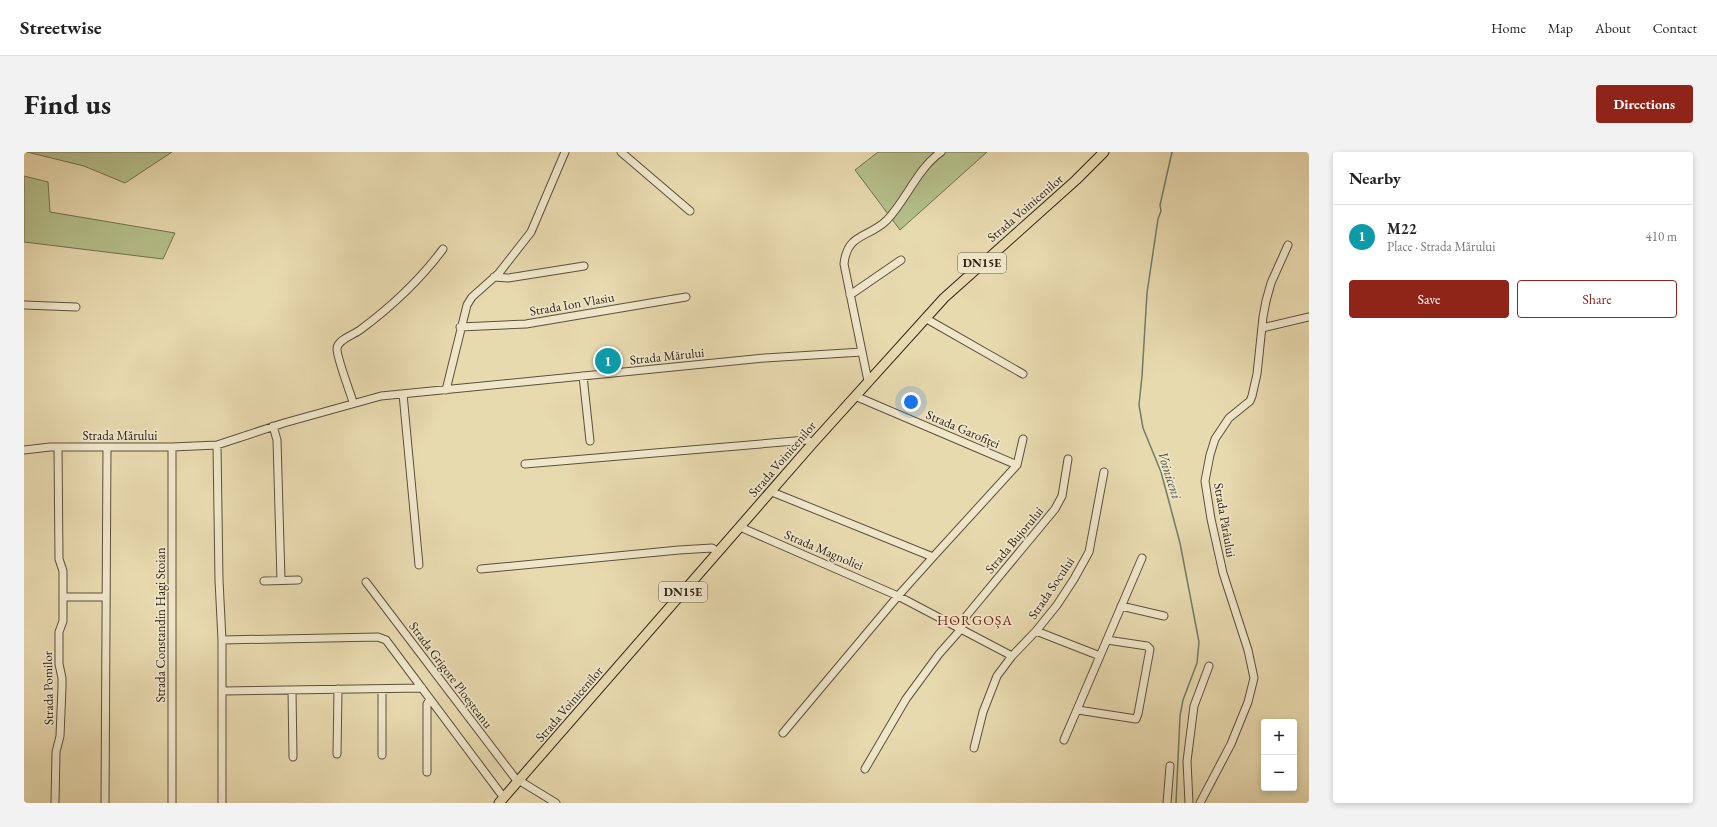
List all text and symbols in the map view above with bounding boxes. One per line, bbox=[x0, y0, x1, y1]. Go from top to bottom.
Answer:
text: Streetwise bbox=[20, 15, 102, 40]
text: Home bbox=[1491, 19, 1526, 37]
text: Map bbox=[1548, 19, 1573, 37]
text: About bbox=[1595, 19, 1631, 37]
text: Contact bbox=[1653, 19, 1697, 37]
button: Directions bbox=[1596, 85, 1693, 123]
text: Find us bbox=[24, 86, 111, 122]
text: Nearby bbox=[1349, 167, 1401, 189]
street label: Strada Voinicenilor bbox=[984, 170, 1067, 246]
text: M22 bbox=[1387, 219, 1417, 238]
text: 1 bbox=[1359, 228, 1365, 245]
text: 410 m bbox=[1646, 228, 1677, 245]
text: Place · Strada Mărului bbox=[1387, 238, 1495, 255]
road number: DN15E bbox=[958, 253, 1006, 273]
button: Save bbox=[1349, 280, 1509, 318]
button: Share bbox=[1517, 280, 1677, 318]
street label: Strada Ion Vlasiu bbox=[528, 288, 616, 320]
street label: Strada Mărului bbox=[629, 344, 705, 368]
pin: 1 bbox=[595, 346, 621, 376]
your location bbox=[901, 392, 921, 412]
street label: Strada Garofiței bbox=[924, 406, 1002, 452]
street label: Strada Voinicenilor bbox=[744, 417, 820, 500]
street label: Strada Mărului bbox=[82, 427, 158, 444]
water label: Voiniceni bbox=[1154, 449, 1186, 502]
street label: Strada Pârâului bbox=[1210, 481, 1240, 559]
street label: Strada Bujorului bbox=[981, 503, 1047, 577]
street label: Strada Magnoliei bbox=[782, 526, 866, 574]
street label: Strada Constandin Hagi Stoian bbox=[152, 547, 169, 703]
street label: Strada Socului bbox=[1024, 553, 1078, 623]
road number: DN15E bbox=[659, 582, 707, 602]
district label: HORGOȘA bbox=[937, 611, 1013, 629]
street label: Strada Grigore Ploeșteanu bbox=[405, 618, 497, 732]
street label: Strada Pomilor bbox=[39, 650, 57, 725]
street label: Strada Voinicenilor bbox=[531, 662, 607, 745]
map controls bbox=[1261, 719, 1297, 791]
button: + bbox=[1261, 719, 1297, 755]
button: − bbox=[1261, 755, 1297, 791]

